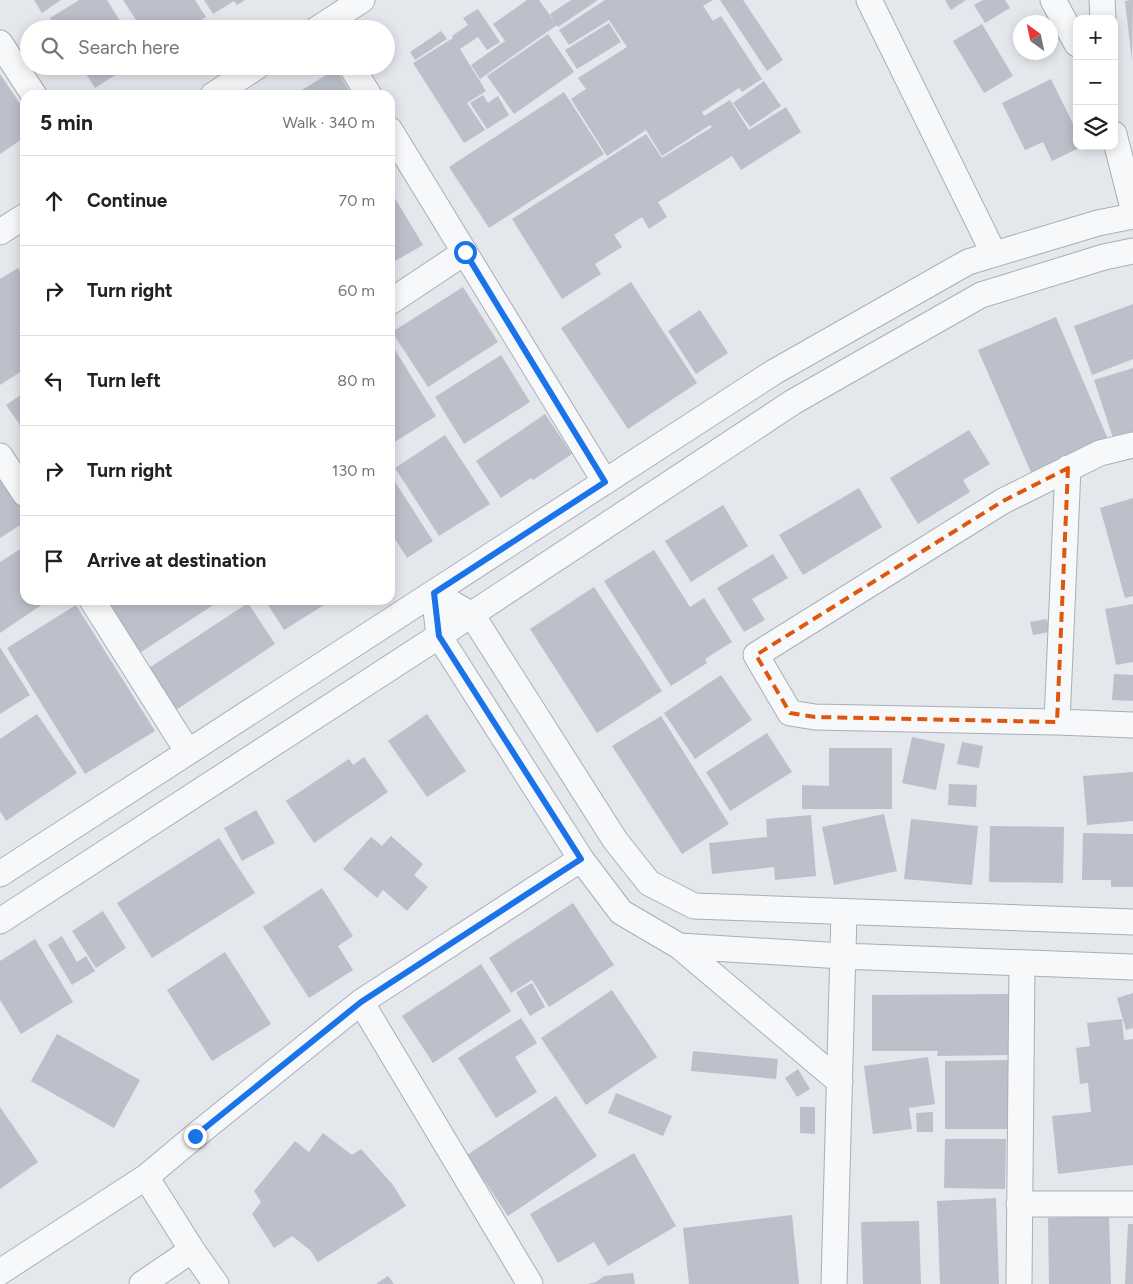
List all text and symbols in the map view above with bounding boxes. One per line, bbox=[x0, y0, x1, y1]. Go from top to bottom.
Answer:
north arrow bbox=[1013, 15, 1058, 60]
map controls bbox=[1073, 15, 1118, 150]
button: + bbox=[1073, 15, 1118, 60]
search box bbox=[20, 20, 395, 75]
icon: search bbox=[38, 34, 66, 62]
text: Search here bbox=[78, 36, 180, 59]
button: − bbox=[1073, 60, 1118, 105]
button: layers bbox=[1073, 105, 1118, 150]
text: 5 min bbox=[40, 110, 93, 135]
text: Walk · 340 m bbox=[282, 113, 375, 132]
icon: ahead bbox=[40, 187, 68, 215]
text: Continue bbox=[87, 189, 167, 212]
text: 70 m bbox=[339, 191, 375, 210]
route start bbox=[454, 241, 477, 264]
icon: right bbox=[40, 277, 68, 305]
text: Turn right bbox=[87, 279, 173, 302]
text: 60 m bbox=[338, 281, 375, 300]
icon: left bbox=[40, 367, 68, 395]
text: Turn left bbox=[87, 369, 161, 392]
text: 80 m bbox=[337, 371, 375, 390]
icon: right bbox=[40, 457, 68, 485]
text: Turn right bbox=[87, 459, 173, 482]
text: 130 m bbox=[332, 461, 375, 480]
icon: arrive bbox=[40, 547, 68, 575]
text: Arrive at destination bbox=[87, 549, 266, 572]
route end bbox=[184, 1125, 207, 1148]

